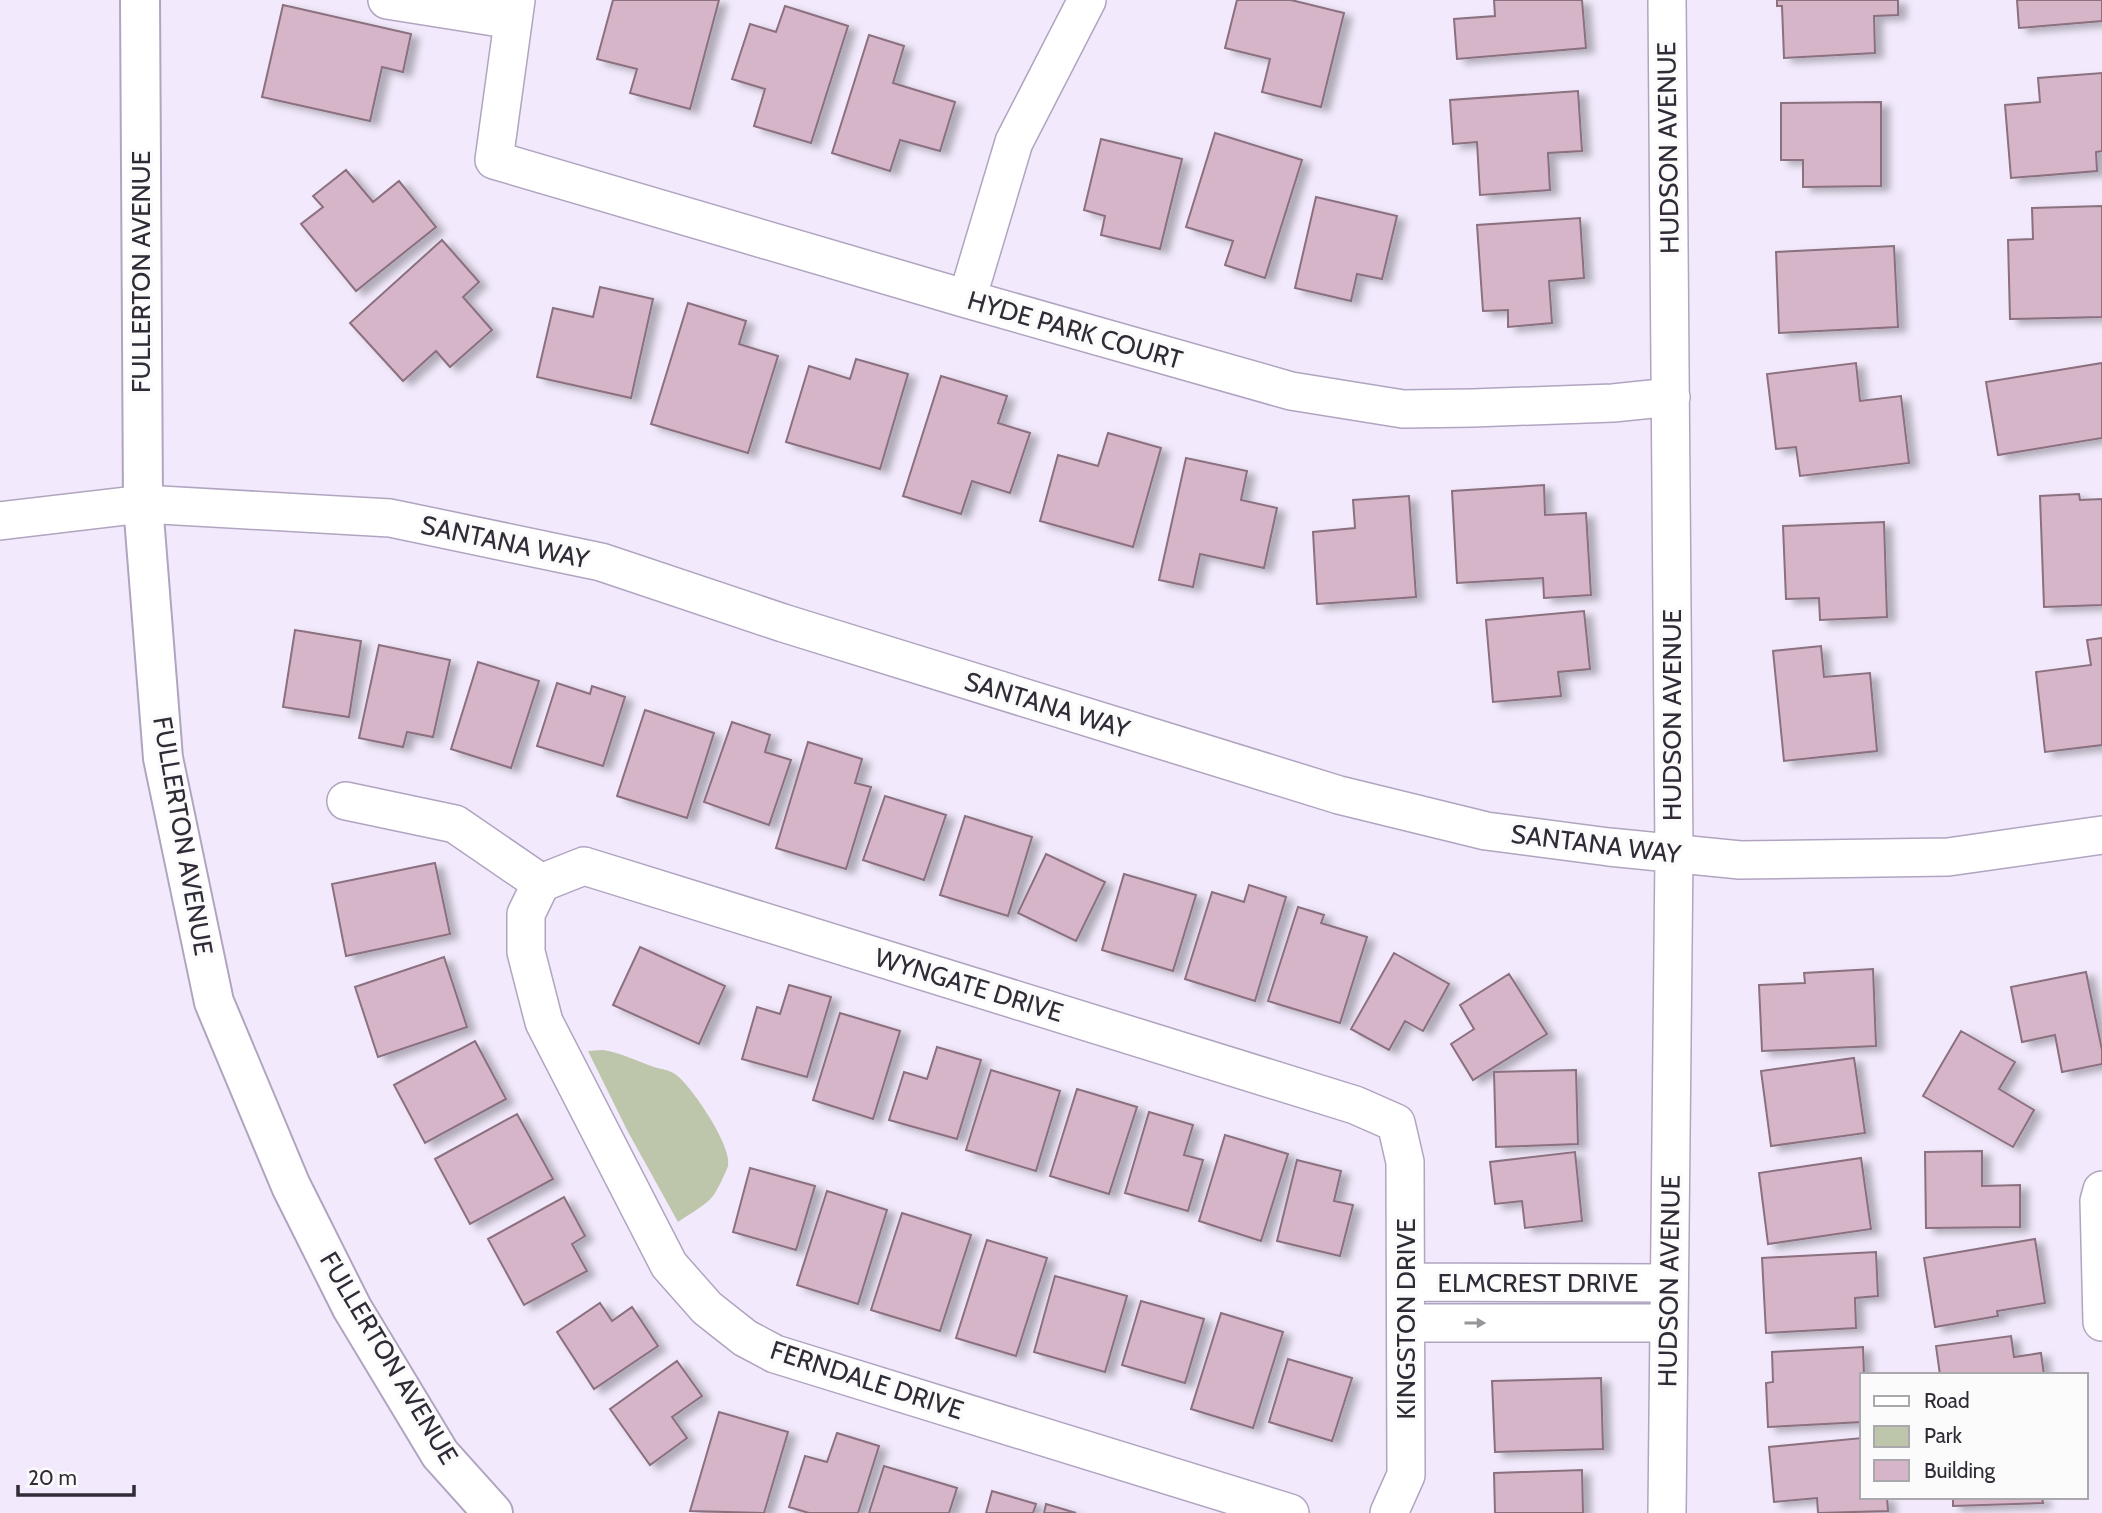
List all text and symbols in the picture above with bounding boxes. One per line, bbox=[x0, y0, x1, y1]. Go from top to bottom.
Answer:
street label: HUDSON AVENUE bbox=[1650, 42, 1686, 254]
street label: FULLERTON AVENUE bbox=[125, 151, 157, 393]
street label: HYDE PARK COURT bbox=[964, 284, 1186, 376]
street label: SANTANA WAY bbox=[418, 509, 592, 575]
street label: HUDSON AVENUE bbox=[1656, 609, 1688, 821]
street label: SANTANA WAY bbox=[961, 665, 1134, 745]
street label: FULLERTON AVENUE bbox=[146, 714, 220, 958]
street label: SANTANA WAY bbox=[1509, 818, 1683, 870]
street label: WYNGATE DRIVE bbox=[871, 941, 1067, 1029]
street label: HUDSON AVENUE bbox=[1651, 1175, 1687, 1387]
street label: KINGSTON DRIVE bbox=[1390, 1218, 1422, 1420]
street label: FULLERTON AVENUE bbox=[313, 1246, 465, 1470]
street label: ELMCREST DRIVE bbox=[1438, 1267, 1638, 1299]
one-way arrow bbox=[1464, 1317, 1486, 1329]
street label: FERNDALE DRIVE bbox=[766, 1334, 968, 1426]
legend bbox=[1860, 1373, 2088, 1499]
text: Road bbox=[1924, 1388, 1970, 1413]
text: Park bbox=[1924, 1423, 1962, 1448]
scale bar bbox=[18, 1454, 133, 1498]
text: Building bbox=[1924, 1458, 1996, 1483]
text: 20 m bbox=[28, 1465, 77, 1490]

